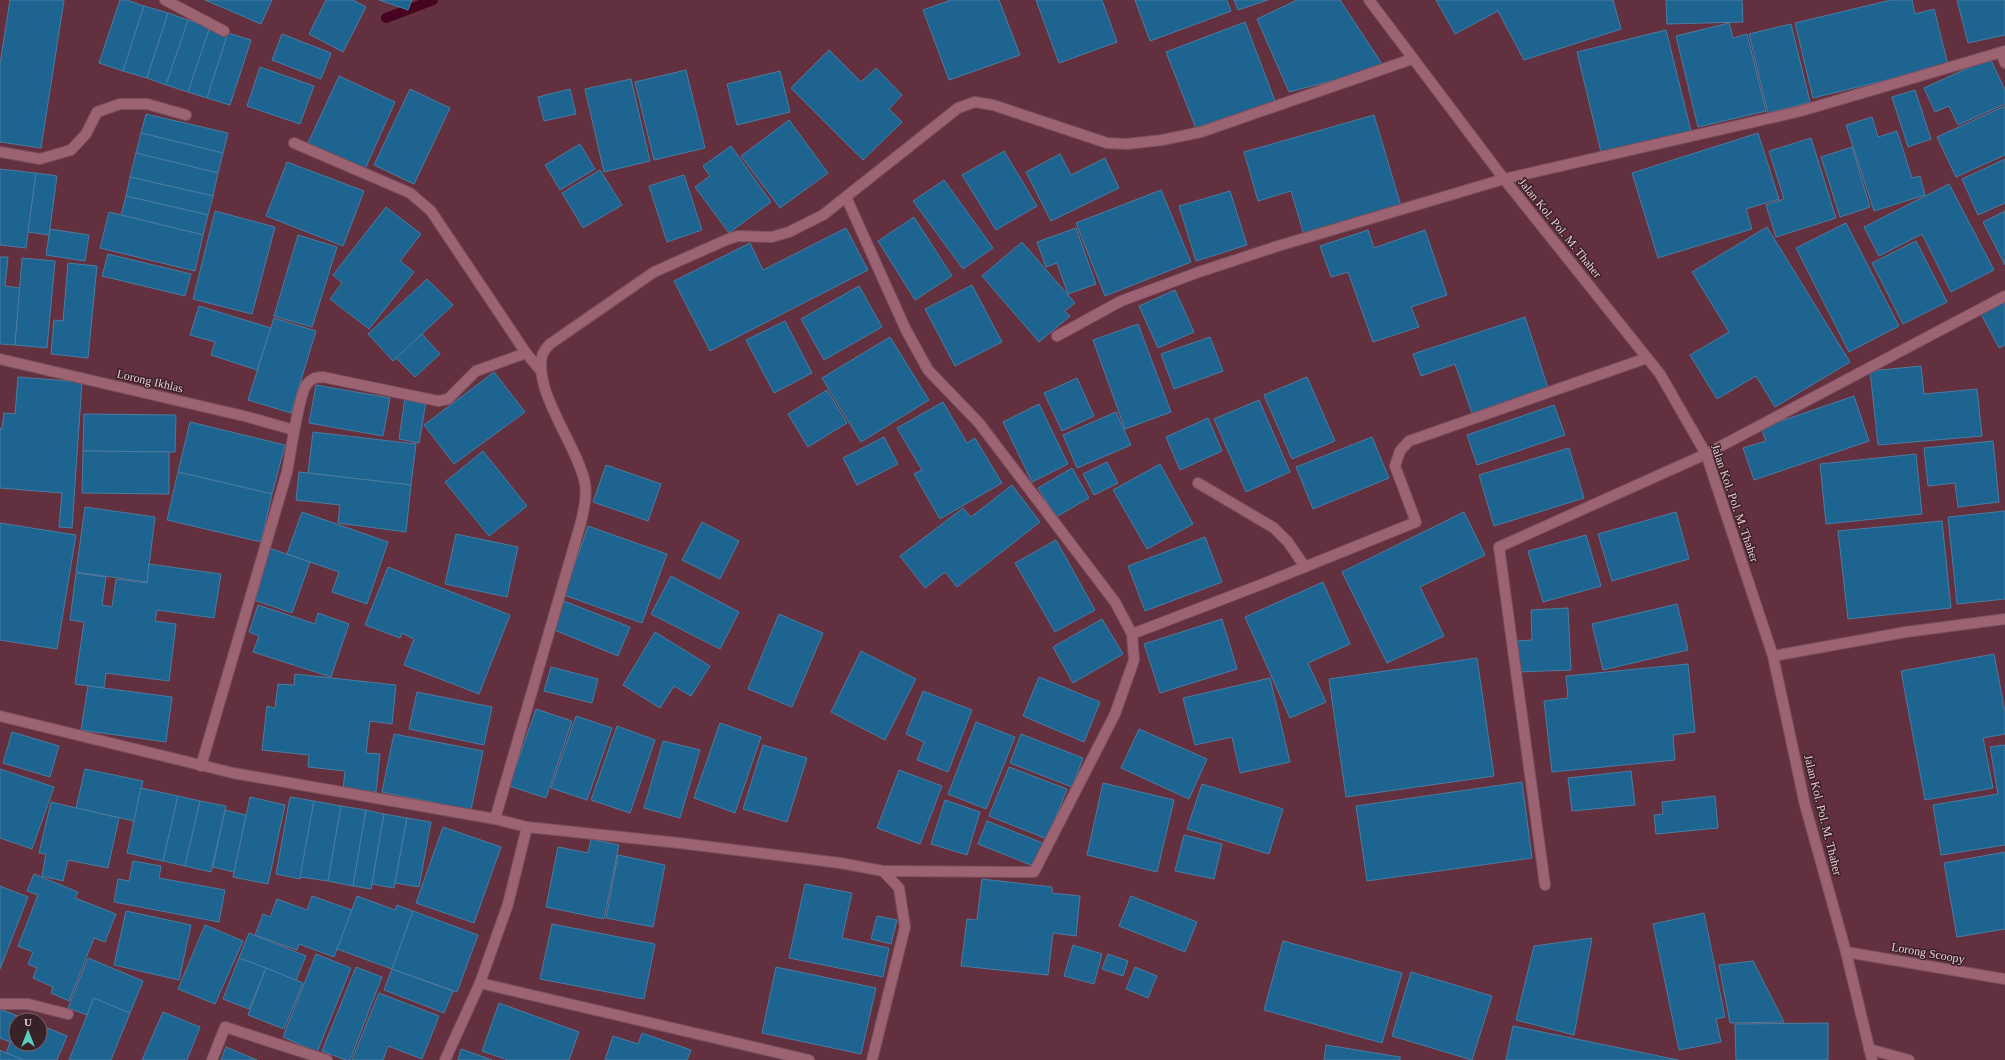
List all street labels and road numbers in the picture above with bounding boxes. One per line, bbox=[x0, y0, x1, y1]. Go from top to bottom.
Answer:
street label: Jalan Kol. Pol. M. Thaher bbox=[1516, 175, 1604, 281]
street label: Lorong Ikhlas bbox=[115, 367, 185, 396]
street label: Jalan Kol. Pol. M. Thaher bbox=[1708, 442, 1762, 564]
street label: Jalan Kol. Pol. M. Thaher bbox=[1801, 753, 1845, 877]
street label: Lorong Scoopy bbox=[1890, 940, 1966, 966]

